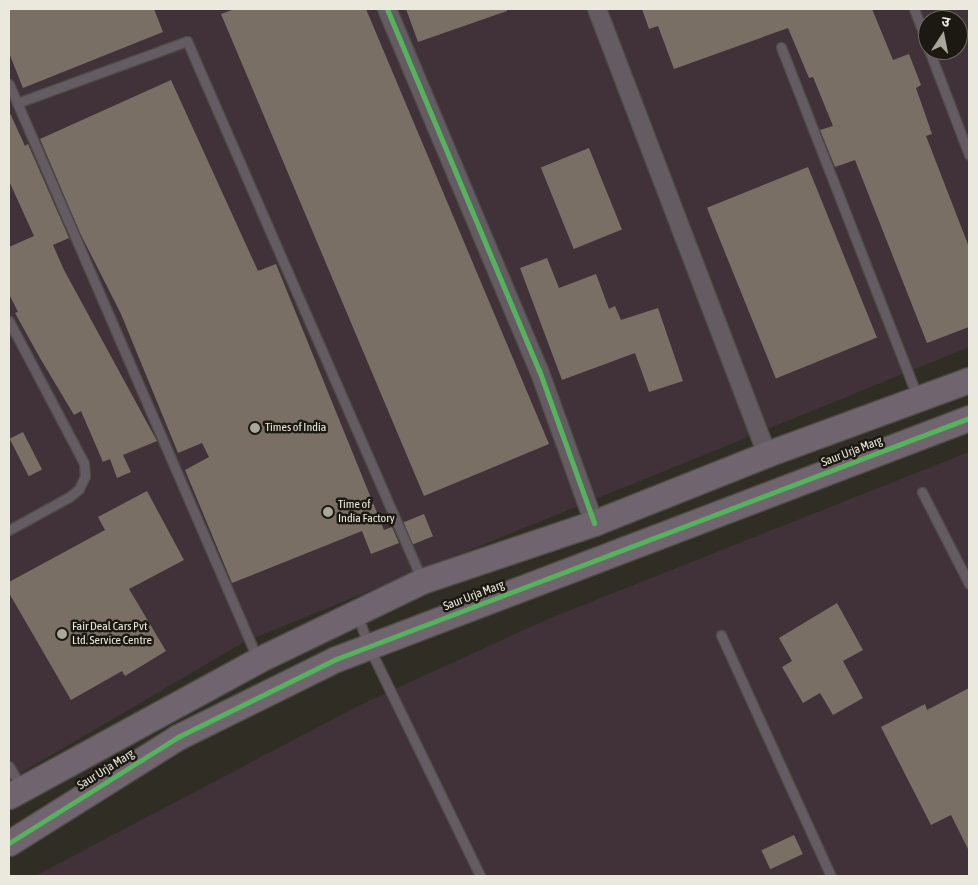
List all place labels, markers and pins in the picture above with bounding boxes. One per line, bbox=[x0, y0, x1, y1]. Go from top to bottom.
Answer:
place label: Times of India bbox=[265, 421, 326, 435]
marker: Times of India bbox=[249, 422, 261, 434]
place label: Time of India Factory bbox=[338, 498, 395, 526]
marker: Time of India Factory bbox=[322, 506, 334, 518]
place label: Fair Deal Cars Pvt Ltd. Service Centre bbox=[72, 620, 152, 648]
marker: Fair Deal Cars Pvt Ltd. Service Centre bbox=[56, 628, 68, 640]

